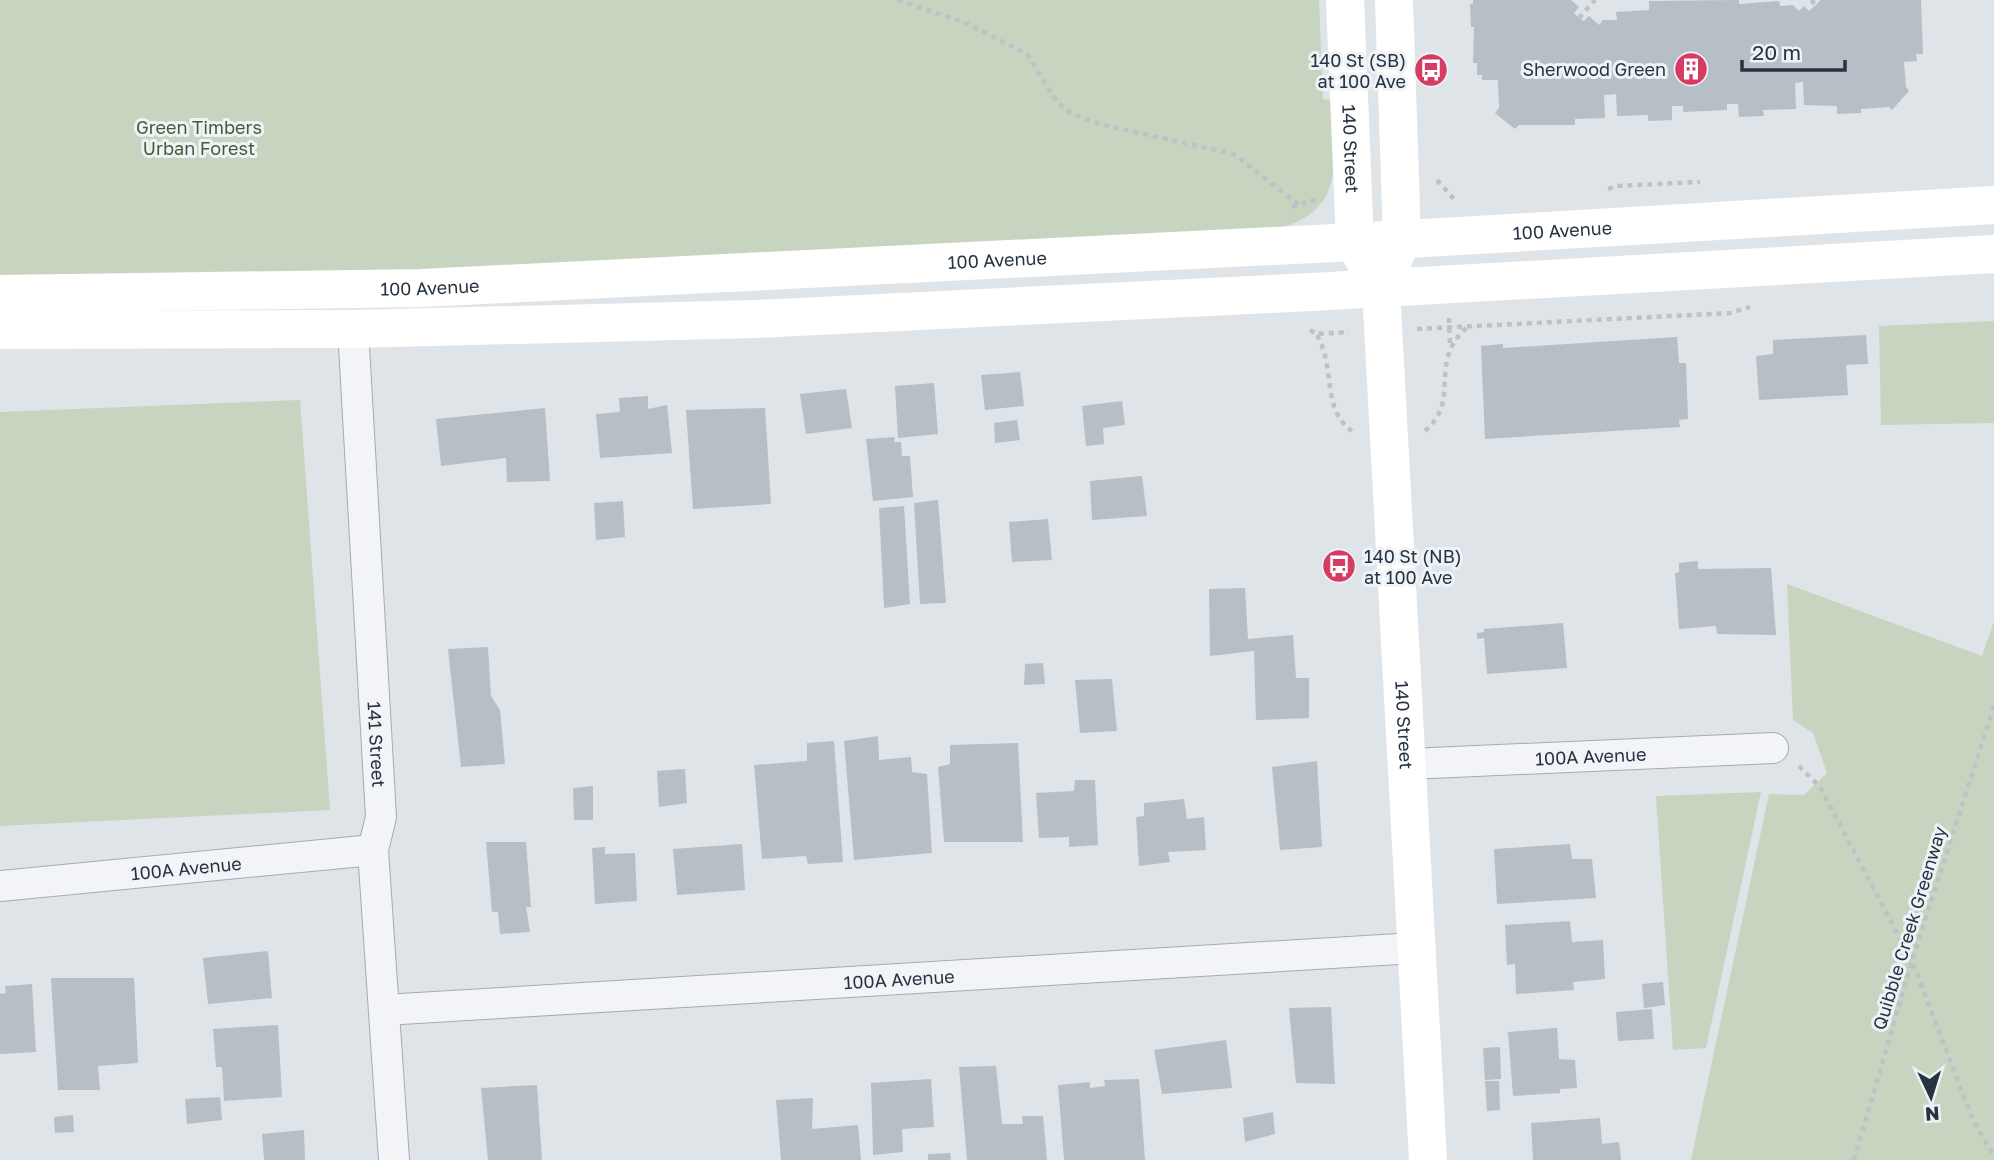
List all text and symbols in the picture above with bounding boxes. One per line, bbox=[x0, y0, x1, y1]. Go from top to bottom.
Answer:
scale bar bbox=[1742, 28, 1845, 72]
text: 20 m bbox=[1752, 39, 1801, 65]
place label: 140 St (SB) at 100 Ave bbox=[1311, 49, 1406, 92]
building icon: Sherwood Green bbox=[1672, 50, 1710, 88]
bus stop icon: 140 St (SB) at 100 Ave bbox=[1412, 51, 1450, 89]
place label: Sherwood Green bbox=[1523, 58, 1666, 80]
street label: 140 Street bbox=[1338, 104, 1364, 194]
park label: Green Timbers Urban Forest bbox=[136, 116, 262, 159]
street label: 100 Avenue bbox=[1512, 216, 1613, 244]
street label: 100 Avenue bbox=[947, 246, 1047, 273]
street label: 100 Avenue bbox=[380, 274, 480, 300]
place label: 140 St (NB) at 100 Ave bbox=[1364, 545, 1462, 588]
bus stop icon: 140 St (NB) at 100 Ave bbox=[1320, 547, 1358, 585]
street label: 140 Street bbox=[1391, 680, 1418, 770]
street label: 141 Street bbox=[363, 701, 390, 788]
street label: 100A Avenue bbox=[1535, 743, 1647, 769]
street label: Quibble Creek Greenway bbox=[1868, 824, 1950, 1032]
street label: 100A Avenue bbox=[130, 852, 243, 884]
street label: 100A Avenue bbox=[843, 965, 955, 993]
north arrow bbox=[1896, 1062, 1966, 1132]
text: N bbox=[1924, 1102, 1940, 1126]

